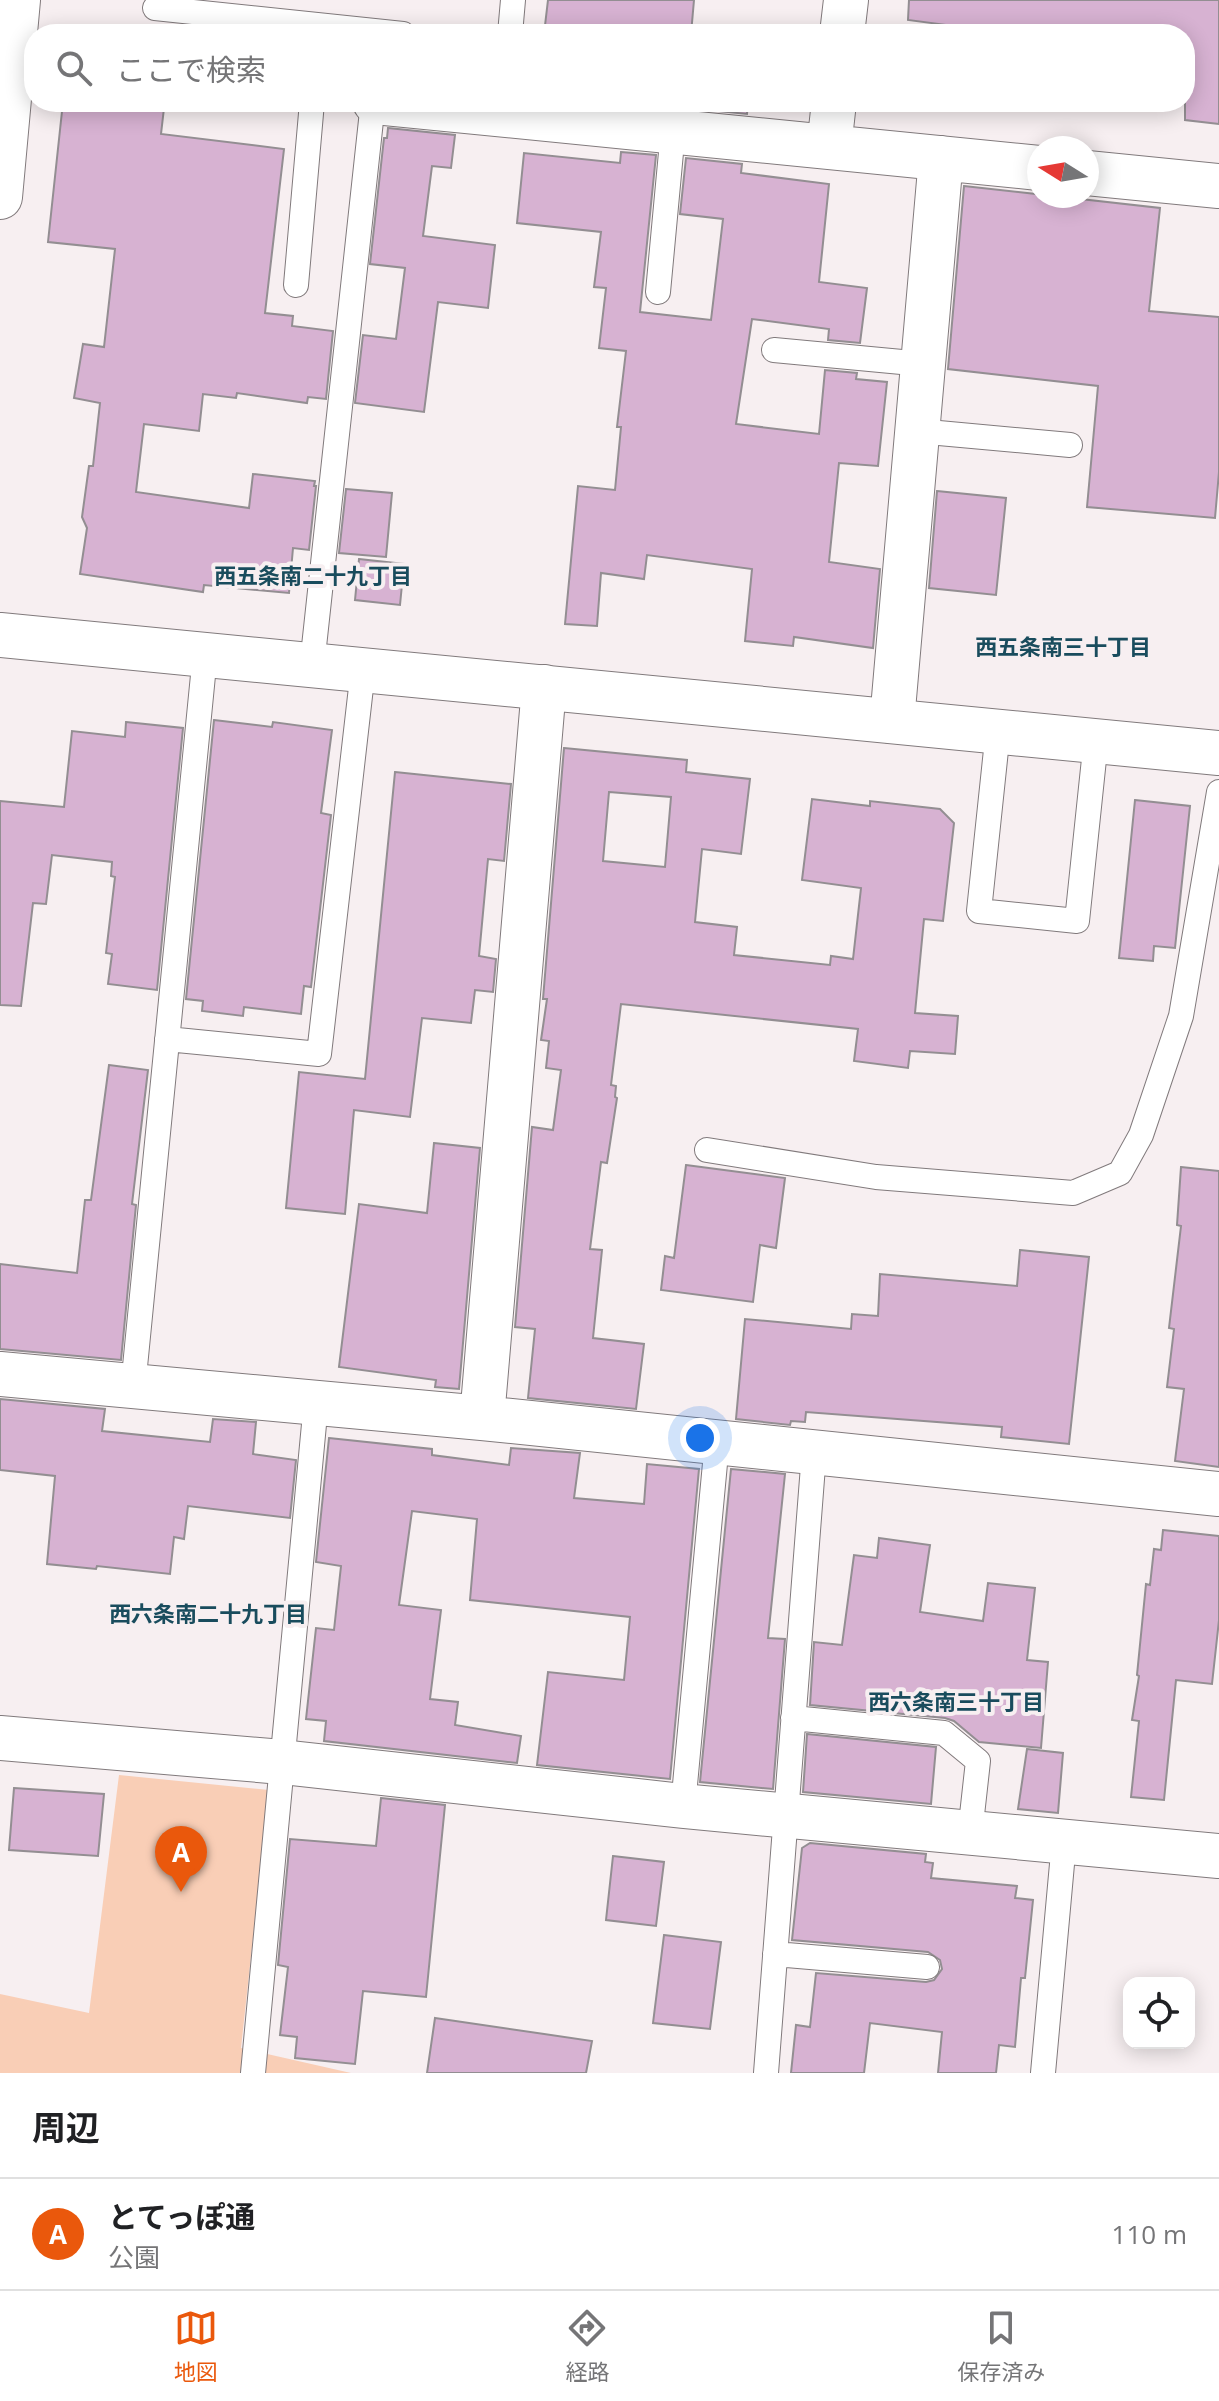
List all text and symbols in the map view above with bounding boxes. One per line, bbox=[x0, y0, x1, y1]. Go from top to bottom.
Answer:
search box bbox=[24, 24, 1195, 112]
icon: search bbox=[52, 46, 96, 90]
text: ここで検索 bbox=[116, 49, 266, 90]
north arrow bbox=[1027, 136, 1099, 208]
district label: 西五条南二十九丁目 bbox=[214, 560, 412, 590]
district label: 西五条南三十丁目 bbox=[975, 631, 1151, 661]
your location bbox=[680, 1418, 720, 1458]
district label: 西六条南二十九丁目 bbox=[109, 1598, 307, 1628]
district label: 西六条南三十丁目 bbox=[868, 1686, 1044, 1716]
pin: A bbox=[155, 1826, 207, 1892]
map controls bbox=[1123, 1977, 1195, 2049]
button: locate bbox=[1123, 1977, 1195, 2049]
text: 周辺 bbox=[32, 2104, 100, 2150]
text: とてっぽ通 bbox=[108, 2196, 255, 2237]
text: A bbox=[49, 2216, 67, 2252]
text: 110 m bbox=[1112, 2216, 1187, 2252]
text: 公園 bbox=[108, 2239, 160, 2275]
tab: 地図 bbox=[174, 2306, 218, 2386]
tab: 経路 bbox=[565, 2306, 609, 2386]
tab: 保存済み bbox=[957, 2306, 1045, 2386]

